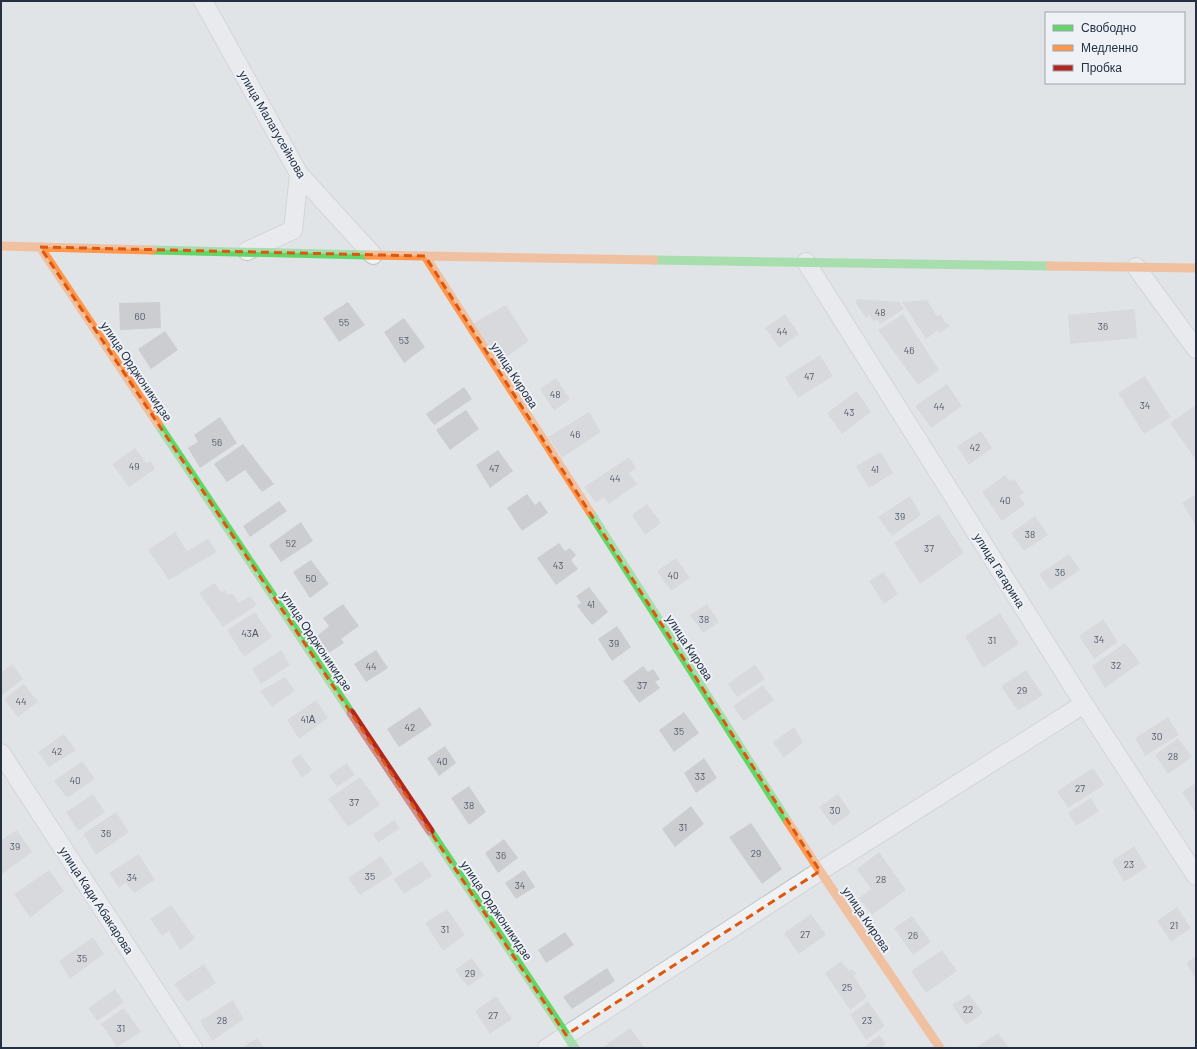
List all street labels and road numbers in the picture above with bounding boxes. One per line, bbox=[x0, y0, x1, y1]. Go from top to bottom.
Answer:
street label: улица Малагусейнова bbox=[236, 68, 310, 181]
street label: улица Орджоникидзе bbox=[98, 319, 176, 424]
street label: улица Кирова bbox=[488, 340, 542, 411]
street label: улица Гагарина bbox=[971, 530, 1029, 611]
street label: улица Орджоникидзе bbox=[278, 589, 356, 694]
street label: улица Кирова bbox=[663, 612, 717, 683]
street label: улица Кади Абакарова bbox=[56, 844, 137, 957]
street label: улица Орджоникидзе bbox=[458, 858, 536, 963]
street label: улица Кирова bbox=[839, 884, 894, 955]

